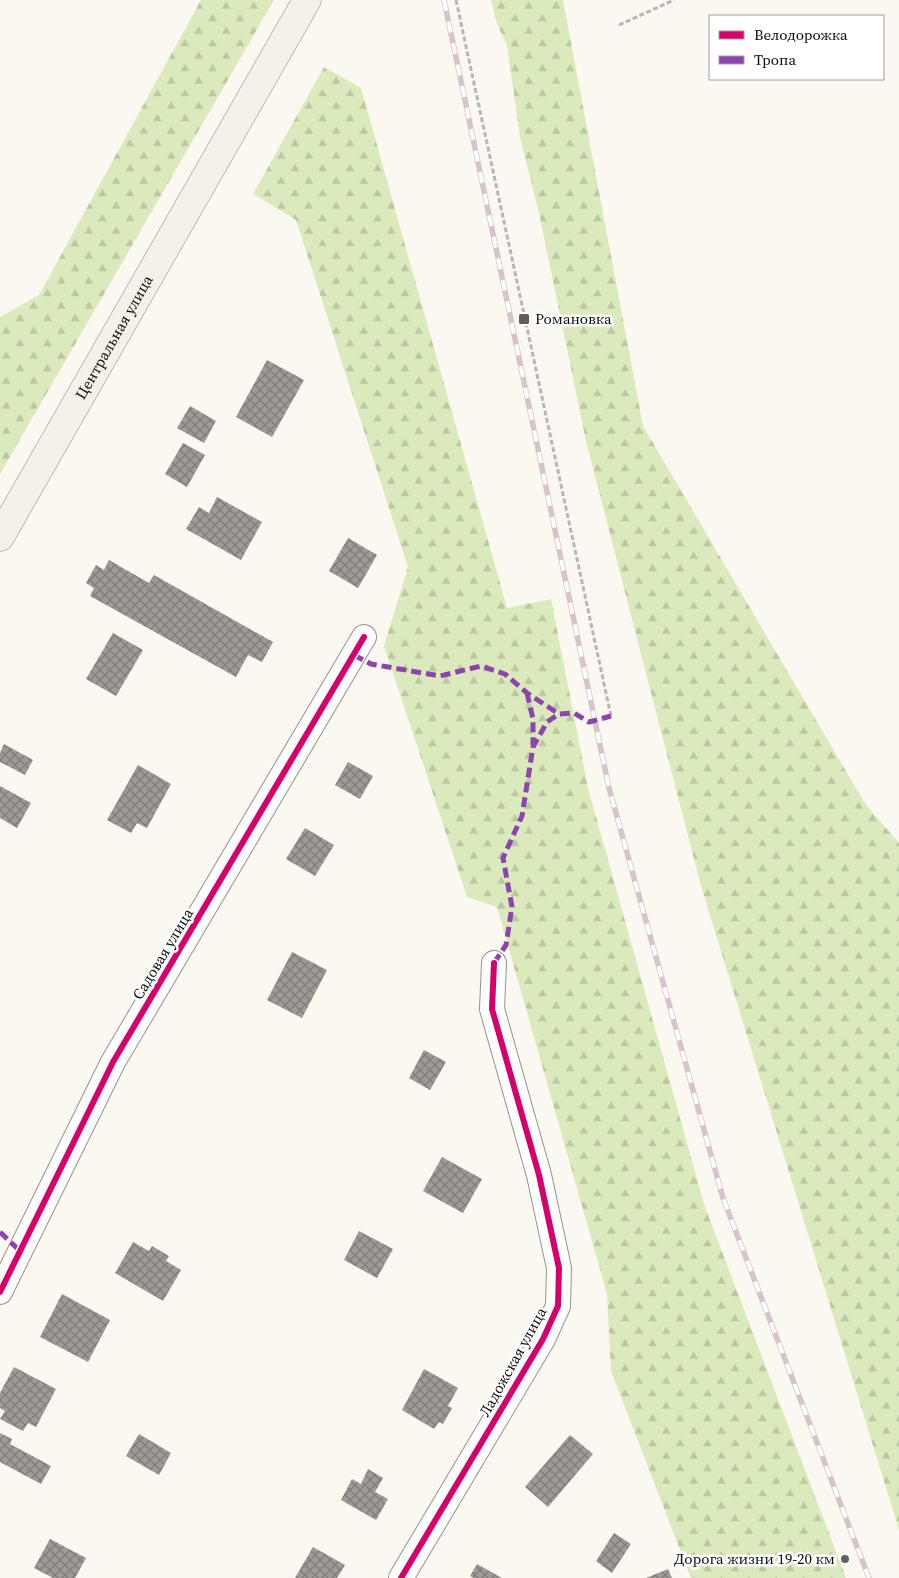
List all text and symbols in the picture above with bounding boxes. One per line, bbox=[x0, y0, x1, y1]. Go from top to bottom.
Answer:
legend bbox=[709, 15, 884, 80]
text: Велодорожка bbox=[754, 24, 848, 45]
text: Тропа bbox=[754, 49, 796, 70]
street label: Центральная улица bbox=[70, 271, 158, 403]
place label: Романовка bbox=[535, 308, 612, 329]
marker: Романовка bbox=[517, 312, 531, 326]
street label: Садовая улица bbox=[127, 904, 198, 1003]
street label: Ладожская улица bbox=[474, 1303, 551, 1420]
place label: Дорога жизни 19-20 км bbox=[674, 1548, 835, 1569]
marker: Дорога жизни 19-20 км bbox=[839, 1553, 851, 1565]

